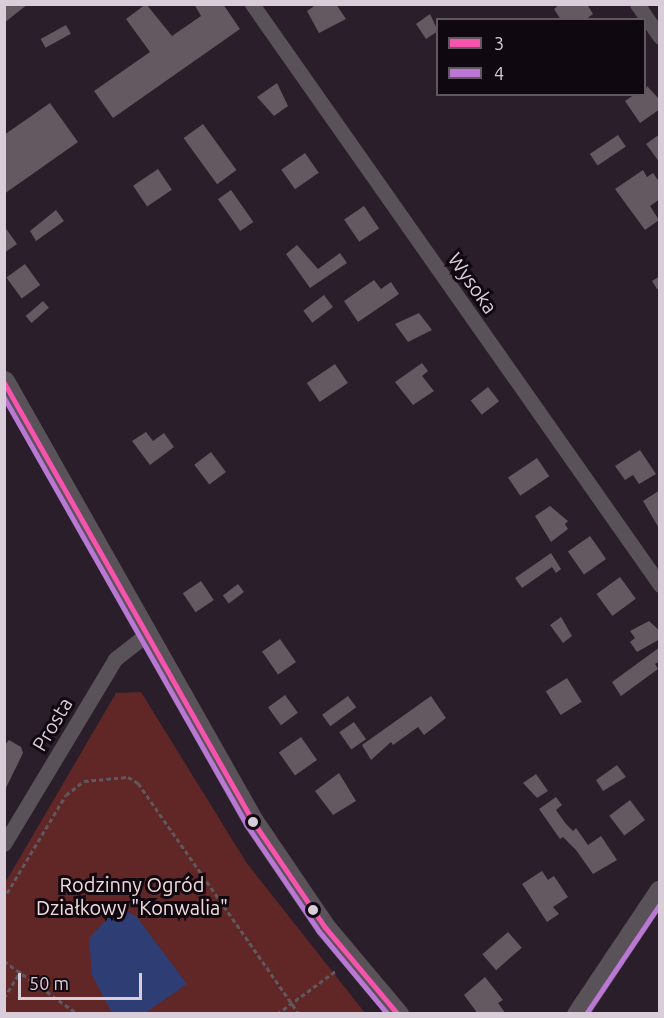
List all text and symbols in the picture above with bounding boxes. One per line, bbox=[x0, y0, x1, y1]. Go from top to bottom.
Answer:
legend bbox=[436, 18, 646, 96]
text: 3 bbox=[494, 33, 504, 53]
text: 4 bbox=[494, 63, 504, 83]
street label: Wysoka bbox=[443, 248, 503, 318]
street label: Prosta bbox=[27, 693, 77, 755]
unlabelled marker bbox=[247, 816, 259, 828]
park label: Rodzinny Ogród Działkowy "Konwalia" bbox=[36, 873, 228, 920]
unlabelled marker bbox=[307, 904, 319, 916]
scale bar bbox=[21, 961, 146, 999]
text: 50 m bbox=[29, 973, 69, 993]

